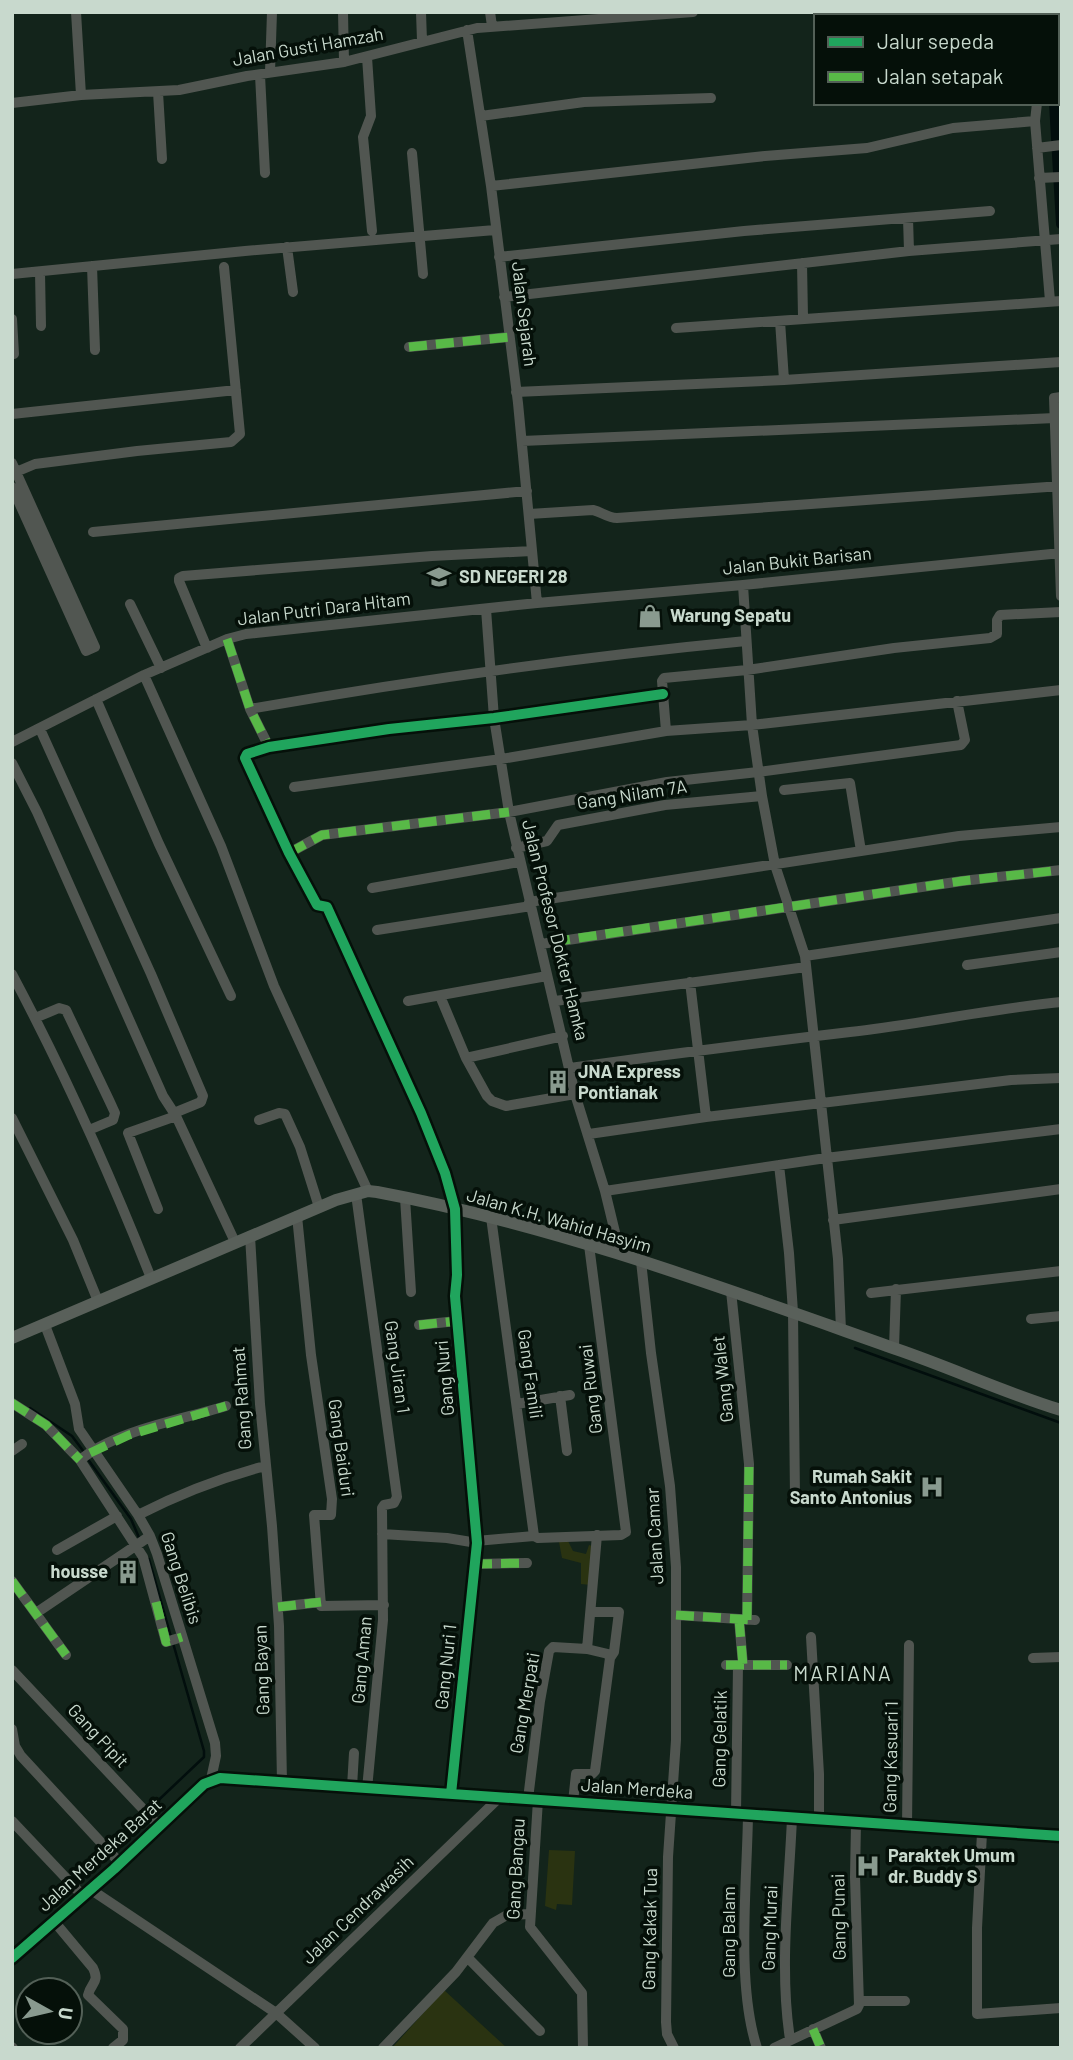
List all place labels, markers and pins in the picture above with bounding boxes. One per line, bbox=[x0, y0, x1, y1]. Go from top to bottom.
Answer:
school or university icon: SD NEGERI 28 bbox=[425, 563, 453, 591]
place label: SD NEGERI 28 bbox=[459, 565, 568, 587]
shop icon: Warung Sepatu bbox=[636, 602, 664, 630]
place label: Warung Sepatu bbox=[670, 604, 791, 626]
place label: JNA Express Pontianak bbox=[578, 1060, 681, 1103]
building icon: JNA Express Pontianak bbox=[544, 1068, 572, 1096]
place label: Rumah Sakit Santo Antonius bbox=[790, 1465, 912, 1508]
hospital icon: Rumah Sakit Santo Antonius bbox=[918, 1473, 946, 1501]
building icon: housse bbox=[114, 1558, 142, 1586]
place label: housse bbox=[51, 1560, 108, 1582]
place label: Paraktek Umum dr. Buddy S bbox=[888, 1844, 1015, 1887]
hospital icon: Paraktek Umum dr. Buddy S bbox=[854, 1852, 882, 1880]

